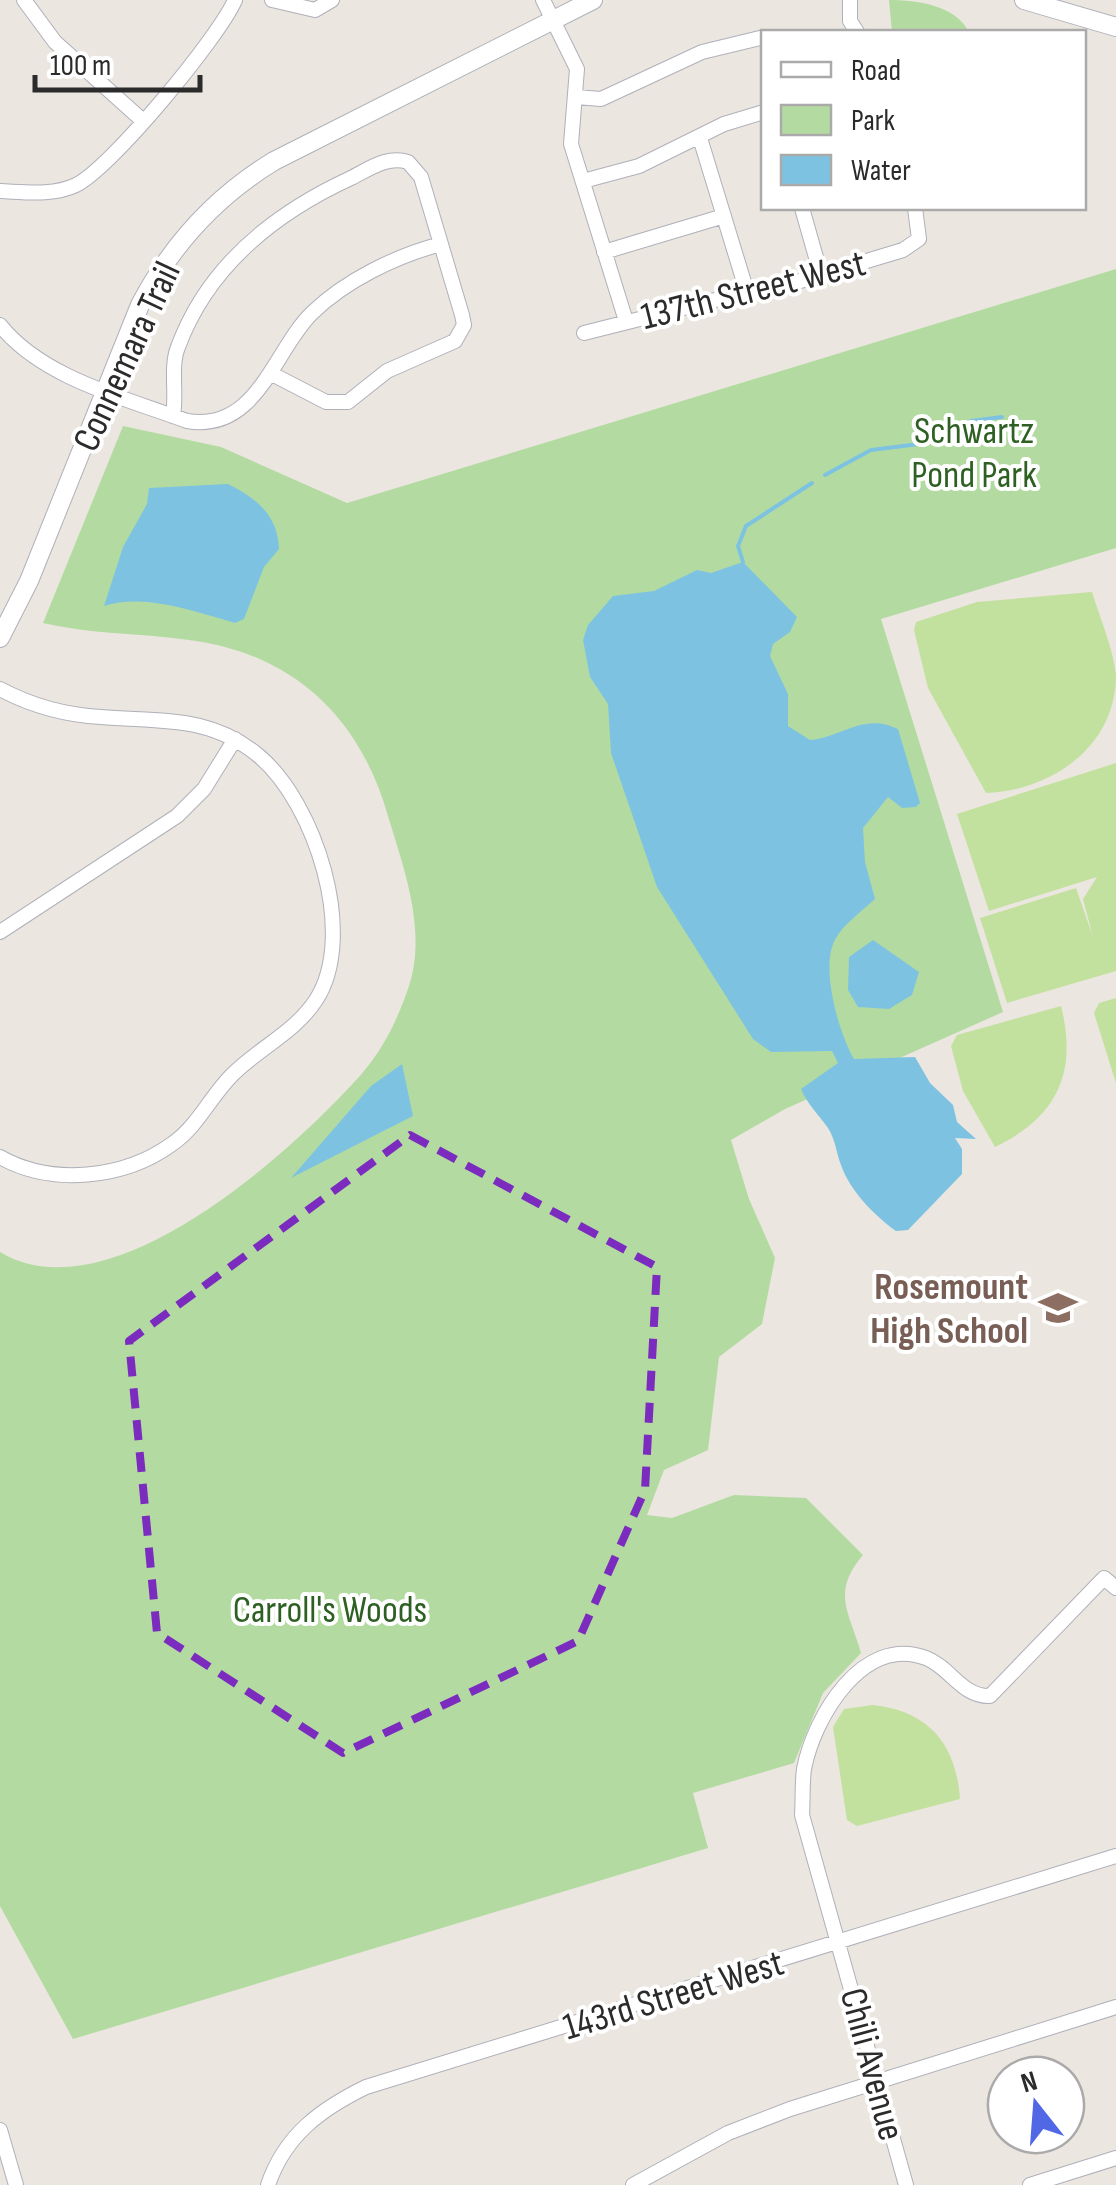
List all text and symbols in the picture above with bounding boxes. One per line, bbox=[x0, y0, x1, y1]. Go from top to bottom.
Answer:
scale bar bbox=[35, 30, 200, 92]
legend bbox=[761, 30, 1086, 210]
text: 100 m bbox=[50, 48, 111, 84]
text: Road bbox=[851, 53, 901, 89]
text: Park bbox=[851, 103, 895, 139]
text: Water bbox=[851, 153, 911, 189]
street label: 137th Street West bbox=[637, 241, 870, 340]
street label: Connemara Trail bbox=[64, 255, 191, 458]
park label: Schwartz Pond Park bbox=[911, 409, 1037, 498]
place label: Rosemount High School bbox=[870, 1265, 1028, 1354]
school or university icon: Rosemount High School bbox=[1037, 1287, 1079, 1329]
park label: Carroll's Woods bbox=[233, 1588, 427, 1633]
street label: 143rd Street West bbox=[558, 1941, 789, 2050]
street label: Chili Avenue bbox=[830, 1983, 913, 2145]
north arrow bbox=[986, 2055, 1086, 2155]
text: N bbox=[1017, 2065, 1041, 2100]

